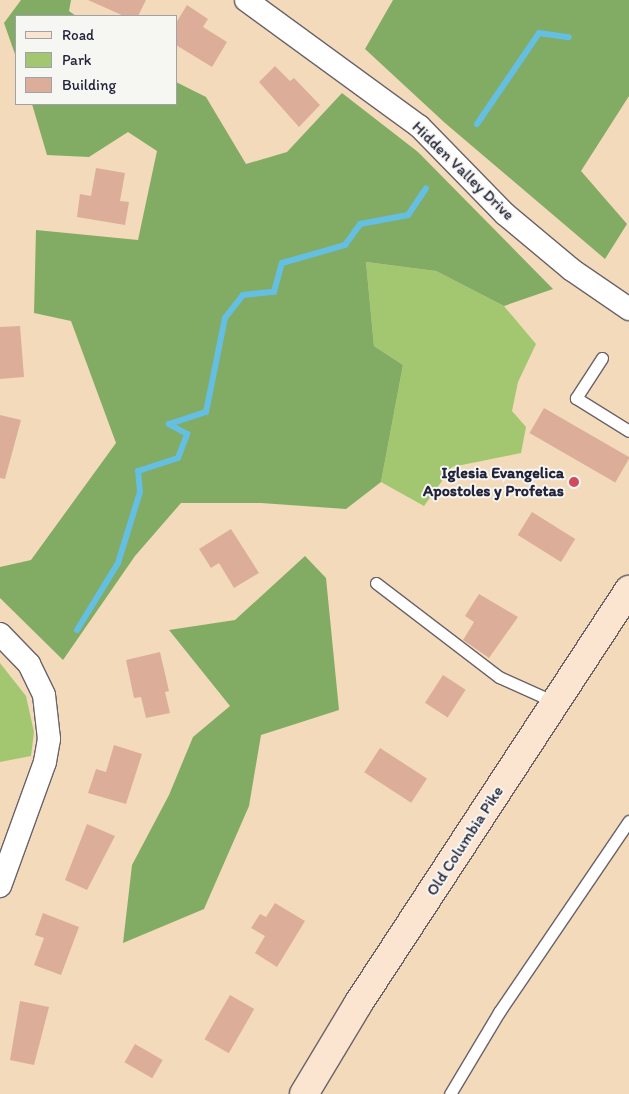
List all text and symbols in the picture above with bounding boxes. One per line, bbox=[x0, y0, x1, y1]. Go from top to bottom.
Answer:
legend bbox=[15, 15, 178, 105]
text: Road bbox=[62, 26, 94, 44]
text: Park bbox=[62, 51, 92, 69]
text: Building bbox=[62, 76, 116, 94]
street label: Hidden Valley Drive bbox=[408, 118, 518, 224]
place label: Iglesia Evangelica Apostoles y Profetas bbox=[423, 463, 564, 501]
marker: Iglesia Evangelica Apostoles y Profetas bbox=[568, 476, 580, 488]
street label: Old Columbia Pike bbox=[423, 783, 507, 899]

